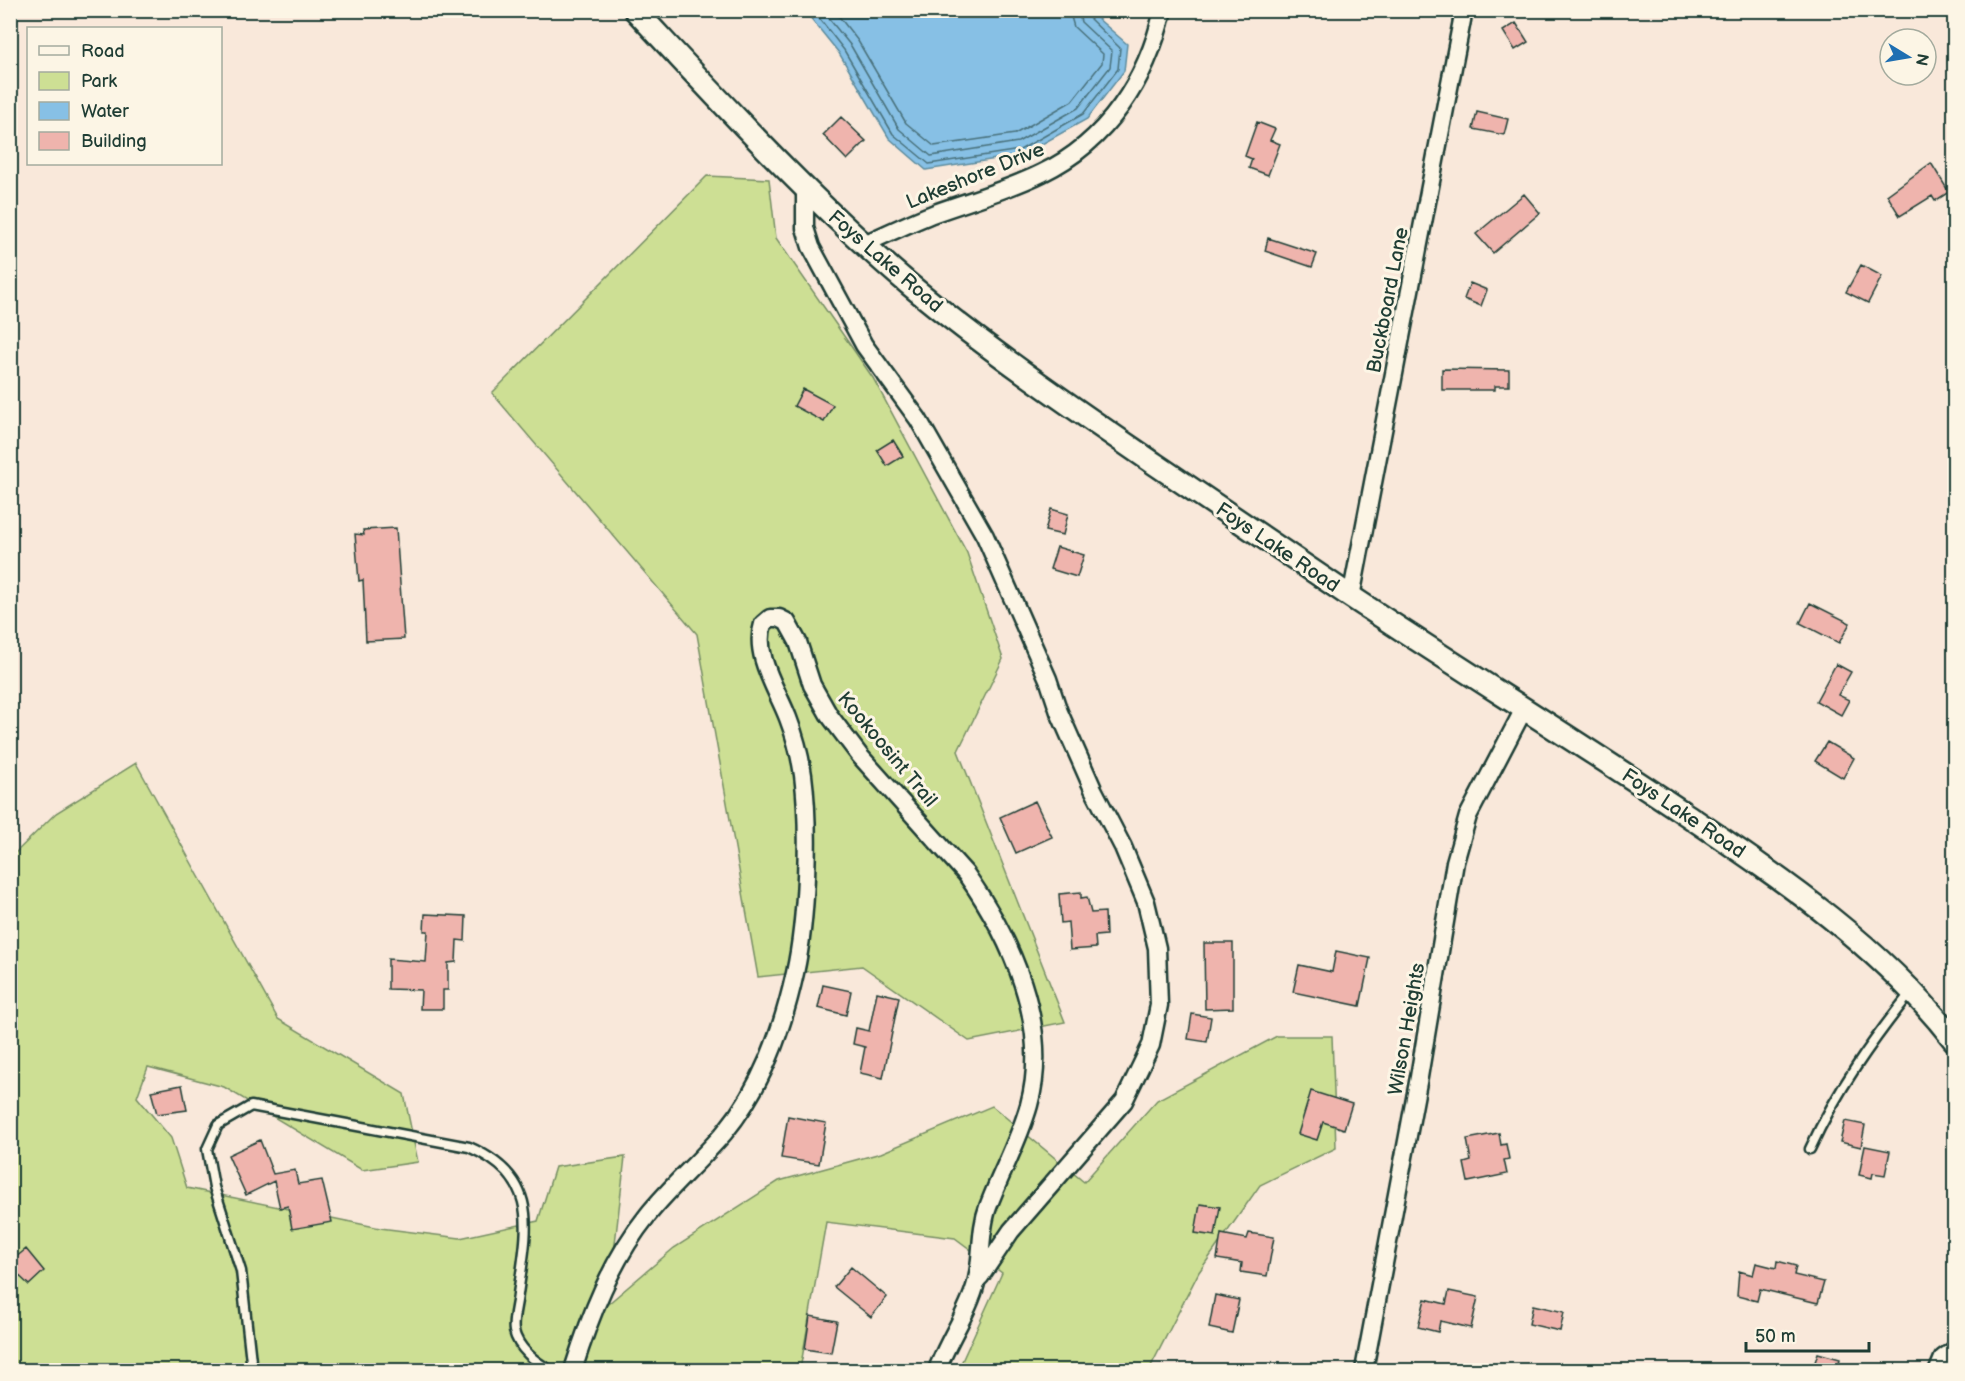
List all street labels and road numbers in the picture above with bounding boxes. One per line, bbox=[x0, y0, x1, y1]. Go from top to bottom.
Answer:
street label: Lakeshore Drive bbox=[903, 137, 1048, 215]
street label: Foys Lake Road bbox=[823, 206, 948, 318]
street label: Buckboard Lane bbox=[1362, 225, 1414, 375]
street label: Foys Lake Road bbox=[1211, 498, 1344, 598]
street label: Kookoosint Trail bbox=[832, 687, 942, 812]
street label: Foys Lake Road bbox=[1617, 764, 1750, 864]
street label: Wilson Heights bbox=[1384, 961, 1430, 1097]

